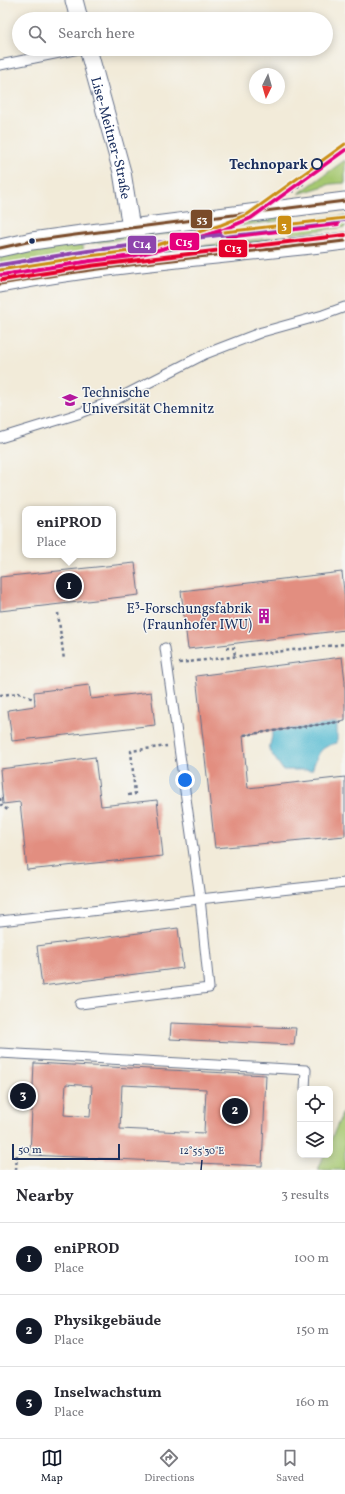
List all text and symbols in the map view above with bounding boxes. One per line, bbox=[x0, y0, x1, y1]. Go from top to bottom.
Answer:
search box bbox=[12, 12, 333, 56]
icon: search bbox=[26, 23, 48, 45]
text: Search here bbox=[58, 24, 135, 45]
north arrow bbox=[249, 68, 285, 104]
street label: Lise-Meitner-Straße bbox=[85, 75, 134, 201]
place label: Technopark bbox=[229, 156, 309, 175]
marker: Technopark bbox=[311, 158, 323, 170]
line badge: 53 bbox=[190, 209, 213, 229]
text: 53 bbox=[197, 213, 208, 228]
line badge: 3 bbox=[277, 215, 292, 235]
text: 3 bbox=[281, 219, 287, 234]
line badge: C15 bbox=[169, 232, 200, 251]
line badge: C14 bbox=[127, 235, 157, 254]
unlabelled marker bbox=[27, 236, 37, 246]
text: C15 bbox=[176, 236, 192, 251]
text: C14 bbox=[133, 238, 151, 253]
line badge: C13 bbox=[218, 239, 248, 258]
text: C13 bbox=[224, 242, 242, 257]
place label: Technische Universität Chemnitz bbox=[82, 384, 214, 419]
school or university icon: Technische Universität Chemnitz bbox=[61, 391, 79, 409]
popup bbox=[22, 506, 116, 558]
text: eniPROD bbox=[36, 513, 102, 534]
text: Place bbox=[36, 534, 66, 552]
pin: 1 bbox=[56, 571, 82, 601]
place label: E³-Forschungsfabrik (Fraunhofer IWU) bbox=[126, 600, 252, 635]
building icon: E³-Forschungsfabrik (Fraunhofer IWU) bbox=[255, 607, 273, 625]
your location bbox=[175, 770, 195, 790]
pin: 3 bbox=[10, 1081, 36, 1111]
map controls bbox=[297, 1086, 333, 1158]
button: locate bbox=[297, 1086, 333, 1122]
pin: 2 bbox=[222, 1096, 248, 1126]
button: layers bbox=[297, 1122, 333, 1158]
scale bar bbox=[12, 1142, 120, 1161]
text: 50 m bbox=[18, 1143, 42, 1158]
text: 12°55'30"E bbox=[180, 1144, 224, 1158]
text: Nearby bbox=[16, 1185, 74, 1208]
text: 3 results bbox=[281, 1187, 329, 1205]
text: eniPROD bbox=[54, 1239, 119, 1260]
text: 1 bbox=[26, 1250, 32, 1268]
text: 100 m bbox=[294, 1250, 329, 1268]
text: Place bbox=[54, 1260, 84, 1278]
text: Physikgebäude bbox=[54, 1311, 161, 1332]
text: 2 bbox=[26, 1322, 32, 1340]
text: 150 m bbox=[296, 1322, 329, 1340]
text: Place bbox=[54, 1332, 84, 1350]
text: Inselwachstum bbox=[54, 1383, 162, 1404]
text: 3 bbox=[26, 1394, 32, 1412]
text: 160 m bbox=[295, 1394, 329, 1412]
text: Place bbox=[54, 1404, 84, 1422]
tab: Map bbox=[41, 1447, 63, 1486]
tab: Directions bbox=[144, 1447, 195, 1486]
tab: Saved bbox=[276, 1447, 304, 1486]

